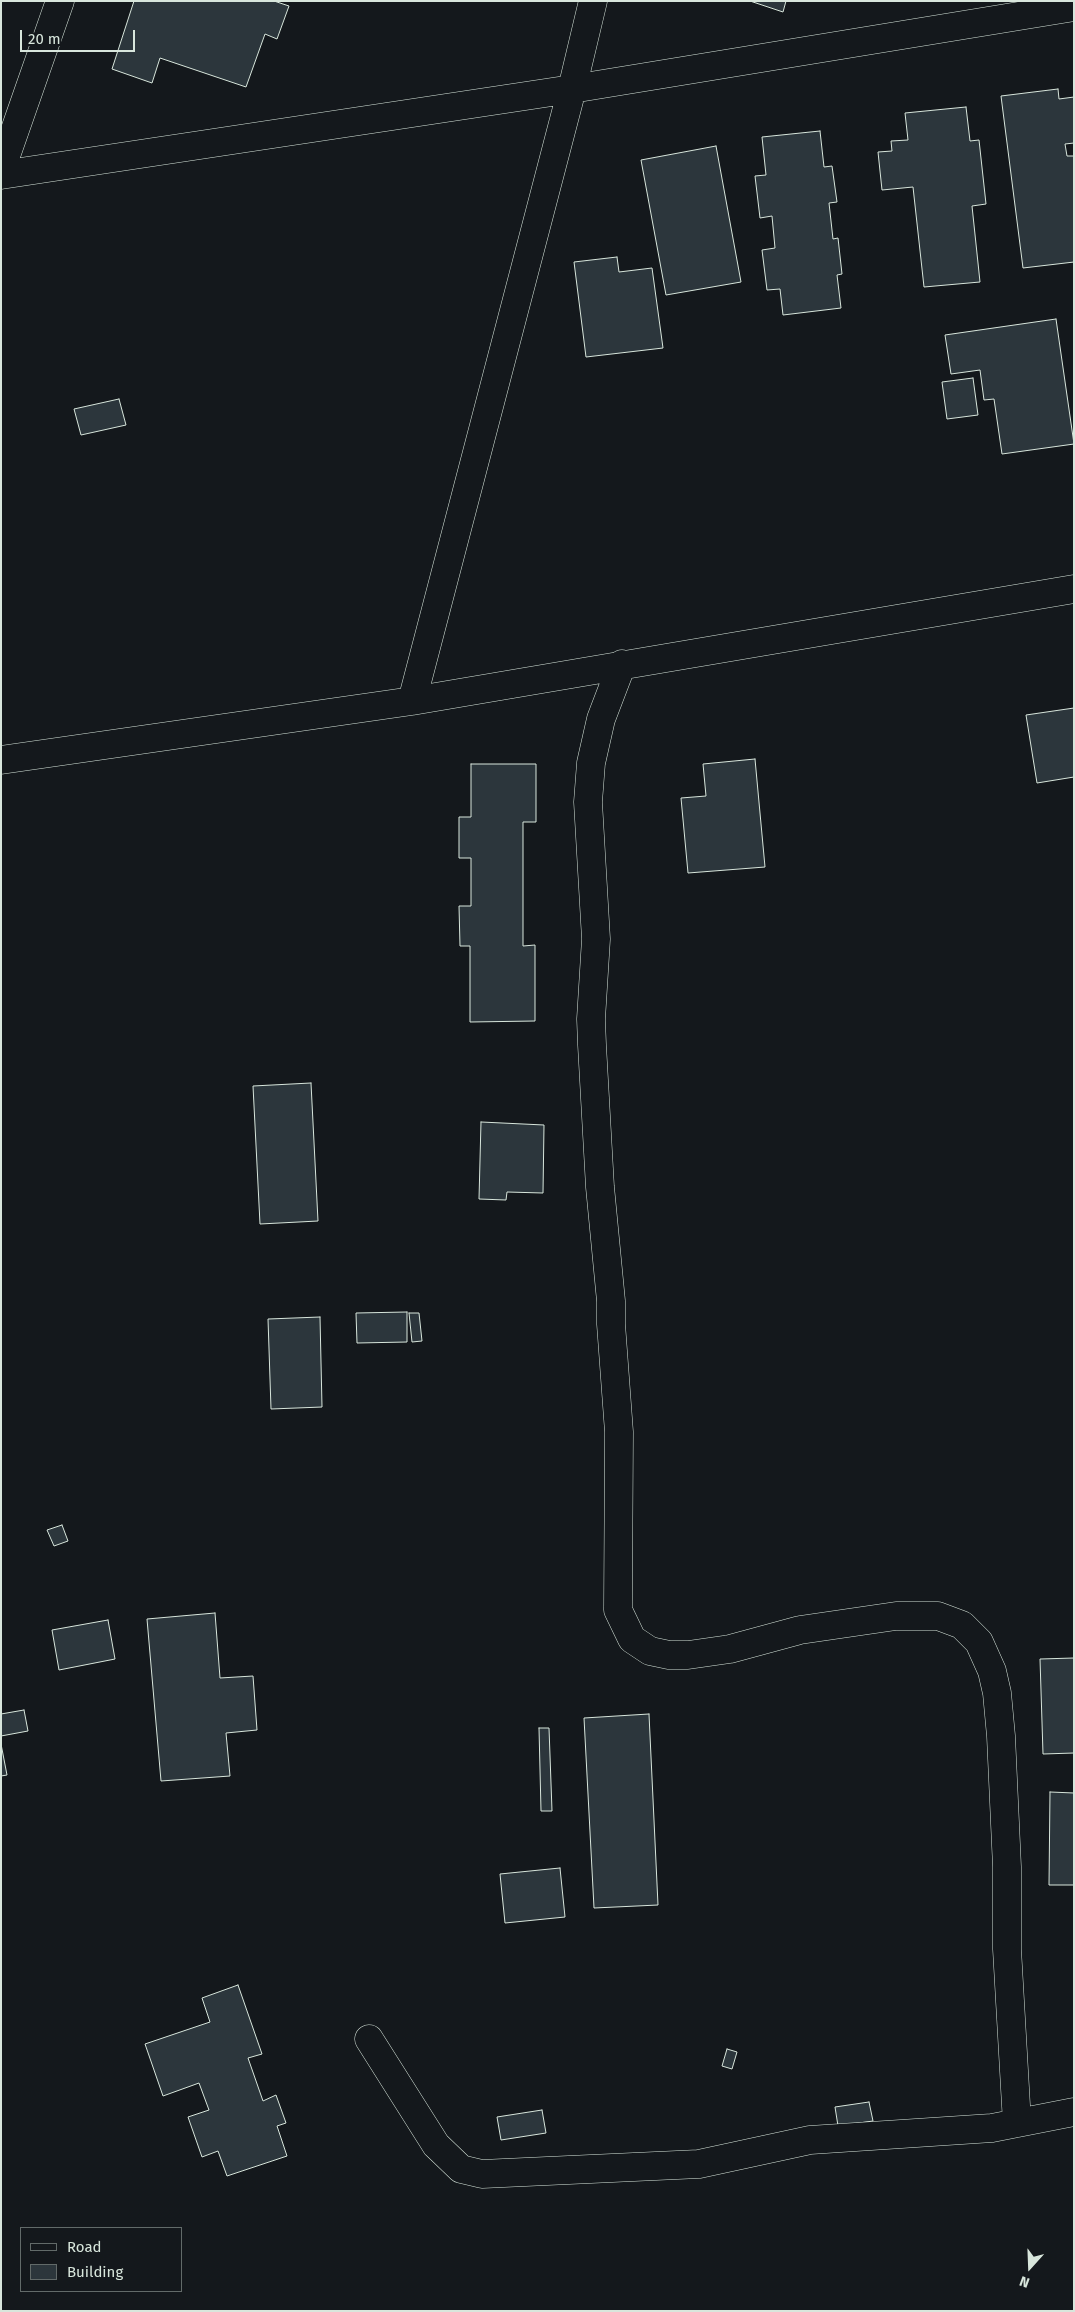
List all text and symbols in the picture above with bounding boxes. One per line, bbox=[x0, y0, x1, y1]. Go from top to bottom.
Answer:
scale bar bbox=[22, 20, 138, 52]
text: 20 m bbox=[28, 30, 61, 48]
legend bbox=[20, 2227, 182, 2292]
text: Road bbox=[67, 2238, 102, 2256]
north arrow bbox=[1005, 2242, 1055, 2292]
text: Building bbox=[67, 2263, 123, 2281]
text: N bbox=[1017, 2272, 1032, 2291]

